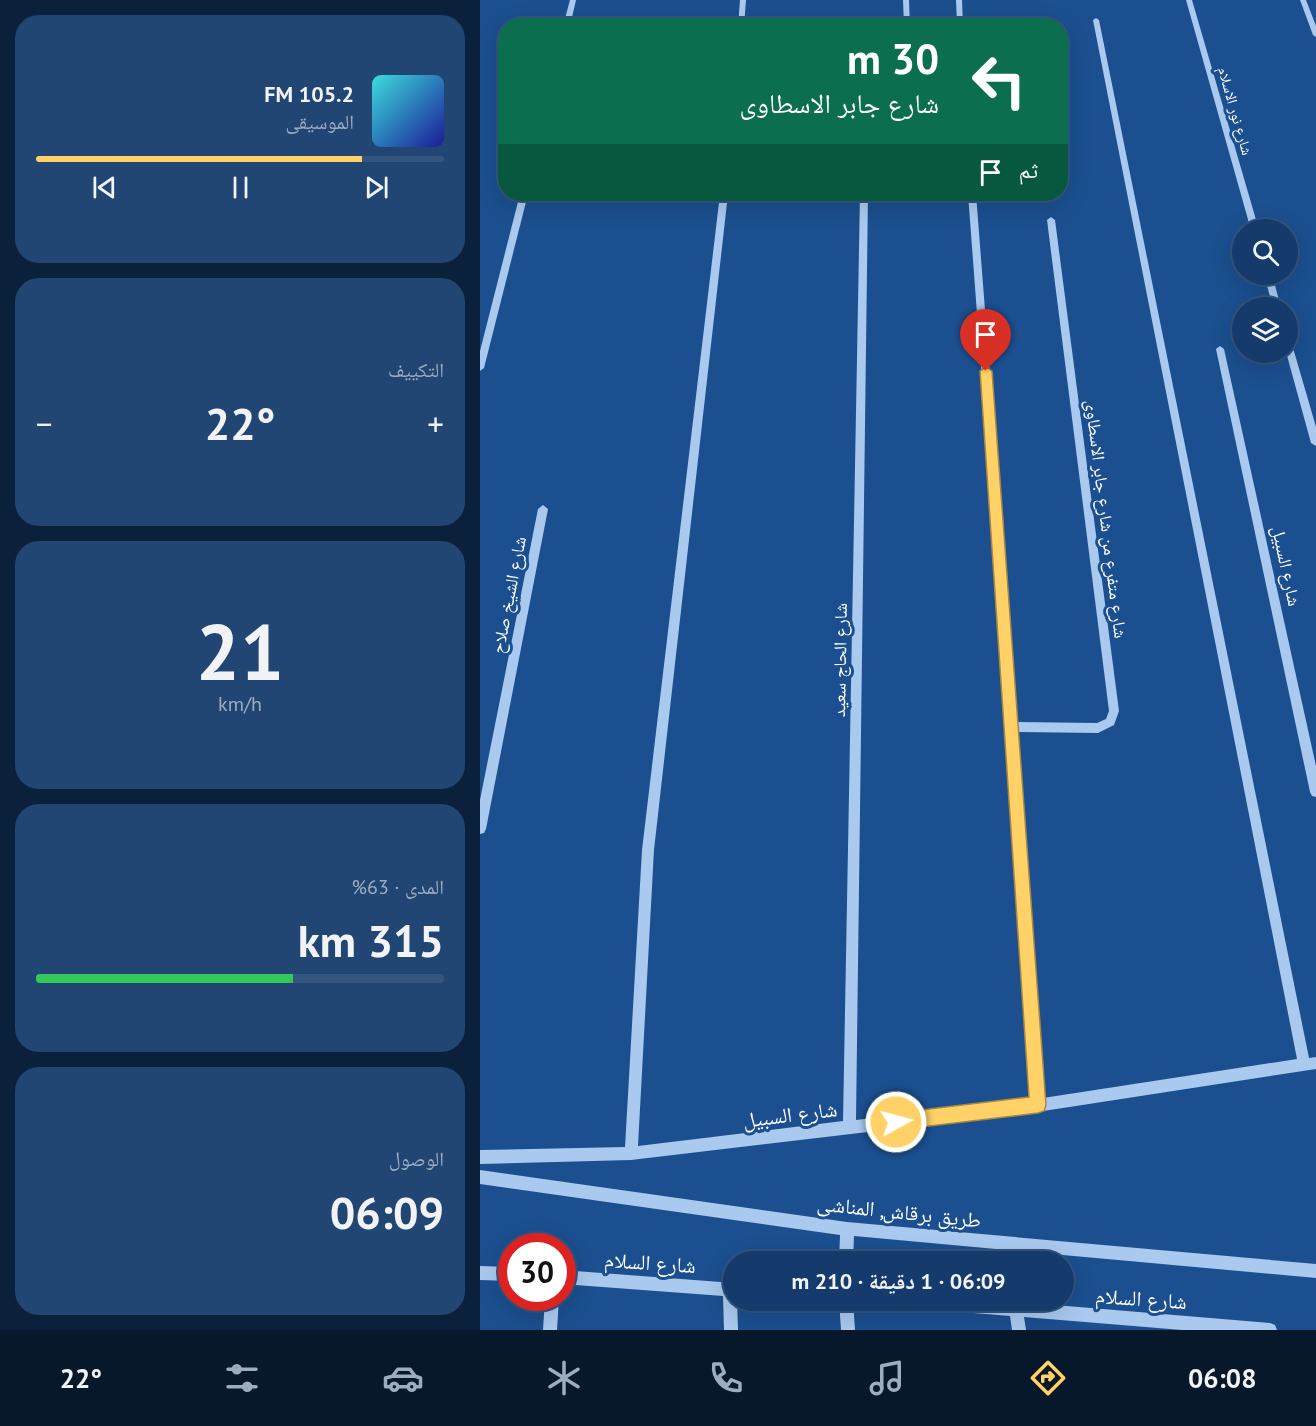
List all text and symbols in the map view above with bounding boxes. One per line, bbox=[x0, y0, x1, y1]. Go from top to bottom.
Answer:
text: 30 m bbox=[847, 31, 939, 86]
icon: left bbox=[960, 42, 1038, 120]
street label: شارع نور الاسلام bbox=[1213, 64, 1257, 158]
text: 105.2 FM bbox=[264, 80, 354, 108]
text: شارع جابر الاسطاوى bbox=[740, 86, 939, 120]
text: الموسيقى bbox=[286, 109, 354, 135]
icon: arrive bbox=[974, 156, 1007, 189]
text: ثم bbox=[1019, 156, 1038, 184]
icon: previous bbox=[88, 171, 121, 204]
icon: pause bbox=[224, 171, 257, 204]
icon: next bbox=[360, 171, 393, 204]
map controls bbox=[1232, 219, 1298, 363]
button: search bbox=[1232, 219, 1298, 285]
button: layers bbox=[1232, 297, 1298, 363]
pin bbox=[960, 309, 1011, 371]
icon: arrive bbox=[969, 318, 1002, 351]
text: التكييف bbox=[388, 357, 444, 383]
text: 22° bbox=[205, 394, 275, 452]
street label: شارع متفرع من شارع جابر الاسطاوى bbox=[1080, 398, 1133, 640]
text: − bbox=[36, 402, 53, 445]
text: + bbox=[427, 402, 444, 445]
street label: شارع السبيل bbox=[1267, 524, 1306, 608]
street label: شارع الشيخ صلاح bbox=[486, 534, 532, 656]
text: 21 bbox=[196, 601, 284, 702]
street label: شارع الحاج سعيد bbox=[827, 603, 853, 717]
text: km/h bbox=[218, 691, 262, 717]
text: المدى · 63% bbox=[352, 874, 444, 900]
text: 315 km bbox=[298, 911, 444, 969]
position arrow bbox=[864, 1090, 928, 1154]
street label: شارع السبيل bbox=[741, 1095, 839, 1134]
text: الوصول bbox=[389, 1146, 444, 1172]
text: 06:09 bbox=[330, 1183, 444, 1241]
street label: طريق برقاش, المناشى bbox=[816, 1189, 982, 1234]
speed limit sign: 30 bbox=[498, 1233, 576, 1311]
street label: شارع السلام bbox=[603, 1246, 697, 1280]
text: 06:09 · 1 دقيقة · 210 m bbox=[791, 1267, 1006, 1295]
street label: شارع السلام bbox=[1094, 1282, 1188, 1316]
icon: filters bbox=[221, 1357, 263, 1399]
icon: car bbox=[382, 1357, 424, 1399]
icon: climate bbox=[543, 1357, 585, 1399]
icon: phone bbox=[705, 1357, 747, 1399]
icon: music bbox=[866, 1357, 908, 1399]
icon: directions bbox=[1027, 1357, 1069, 1399]
text: 22° bbox=[60, 1361, 102, 1395]
text: 06:08 bbox=[1188, 1361, 1256, 1395]

